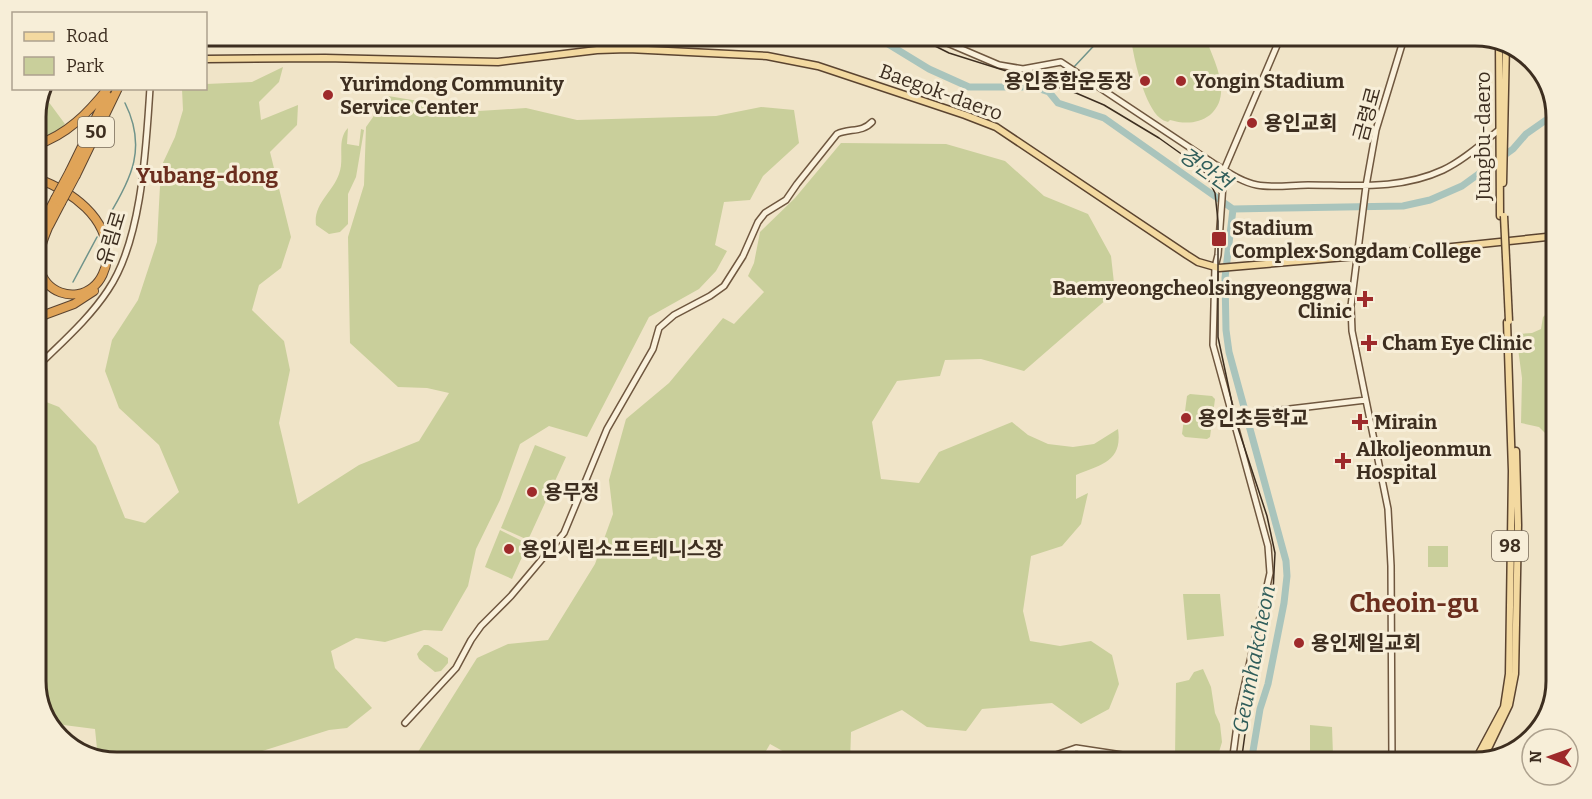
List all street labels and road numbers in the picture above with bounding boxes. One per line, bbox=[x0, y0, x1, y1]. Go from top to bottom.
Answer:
street label: Baegok-daero bbox=[876, 59, 1006, 125]
street label: Jungbu-daero bbox=[1471, 72, 1495, 201]
street label: 금령로 bbox=[1348, 84, 1386, 144]
road number: 50 bbox=[78, 117, 114, 147]
street label: 유림로 bbox=[91, 208, 131, 268]
road number: 98 bbox=[1492, 531, 1528, 561]

